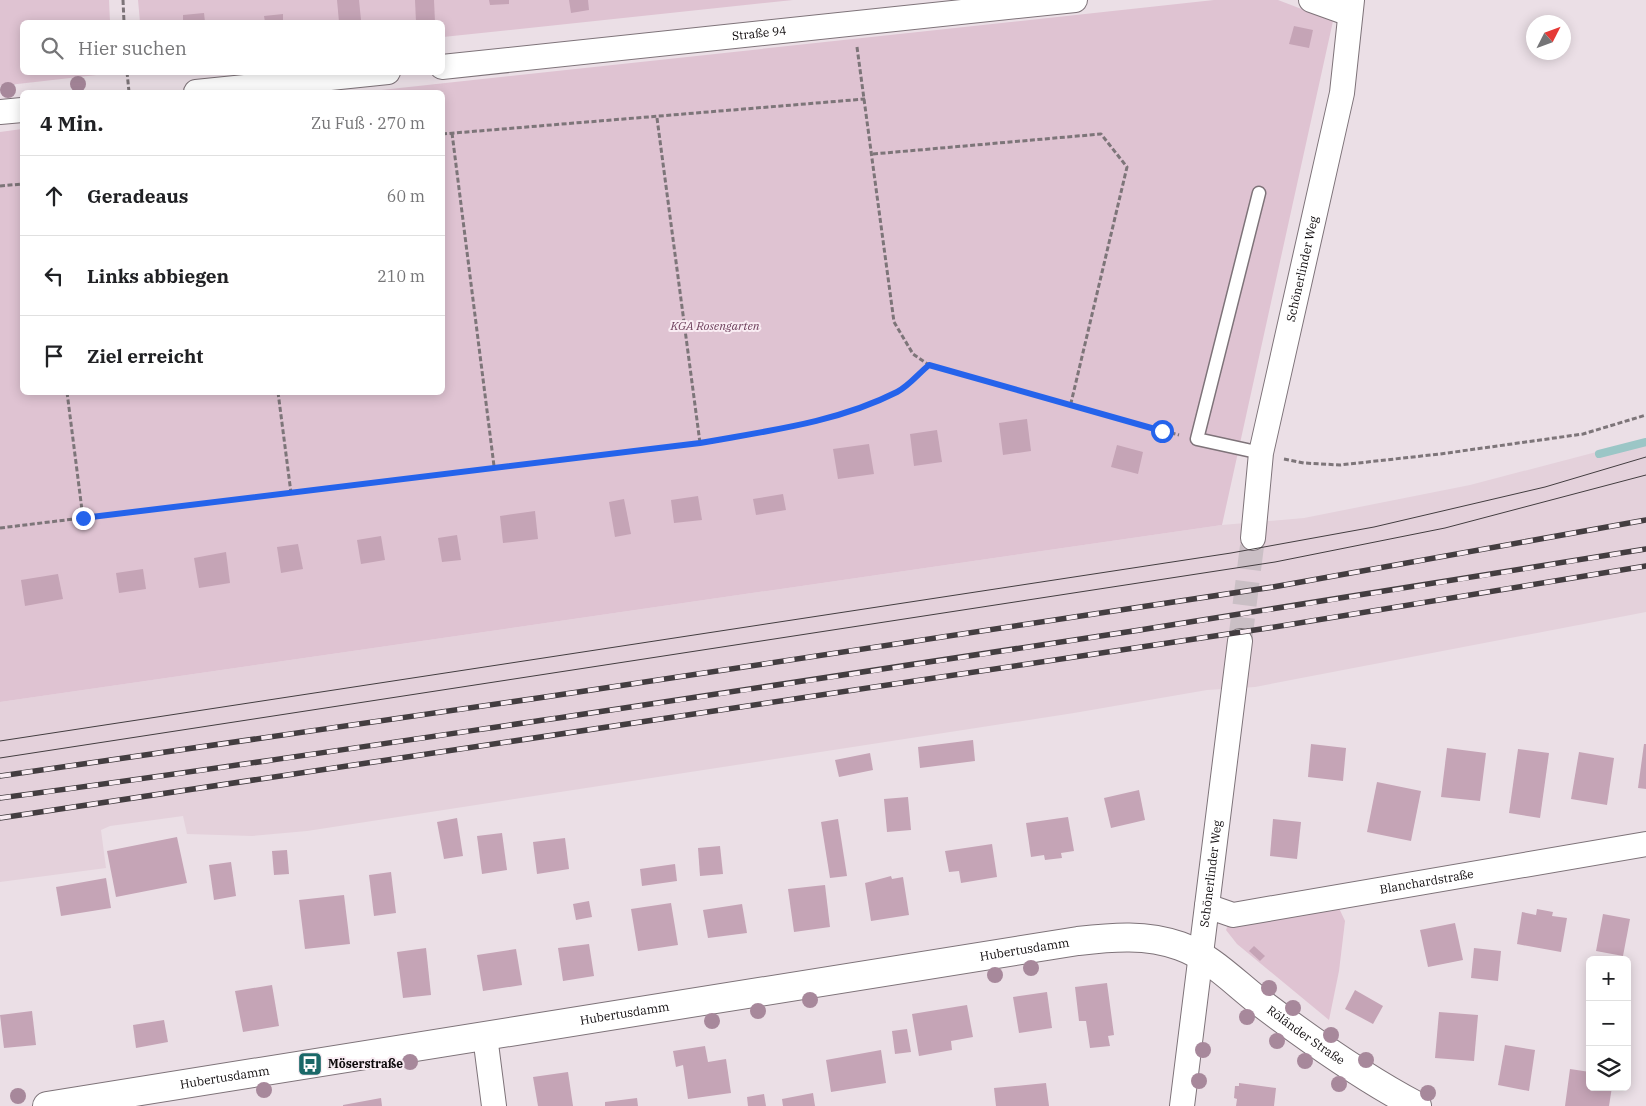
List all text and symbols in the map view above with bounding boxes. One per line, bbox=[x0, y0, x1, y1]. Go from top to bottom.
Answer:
north arrow bbox=[1526, 15, 1571, 60]
search box bbox=[20, 20, 445, 75]
street label: Straße 94 bbox=[731, 23, 787, 43]
icon: search bbox=[38, 34, 66, 62]
text: Hier suchen bbox=[78, 36, 187, 60]
text: 4 Min. bbox=[40, 109, 103, 137]
text: Zu Fuß · 270 m bbox=[311, 113, 425, 133]
icon: ahead bbox=[40, 182, 68, 210]
text: Geradeaus bbox=[87, 184, 188, 208]
text: 60 m bbox=[387, 186, 425, 206]
street label: Schönerlinder Weg bbox=[1283, 214, 1321, 323]
icon: left bbox=[40, 262, 68, 290]
text: Links abbiegen bbox=[87, 264, 229, 288]
text: 210 m bbox=[377, 266, 425, 286]
park label: KGA Rosengarten bbox=[669, 318, 760, 333]
icon: arrive bbox=[40, 342, 68, 370]
text: Ziel erreicht bbox=[87, 344, 203, 368]
route start bbox=[1151, 420, 1174, 443]
route end bbox=[72, 507, 95, 530]
street label: Schönerlinder Weg bbox=[1196, 819, 1225, 928]
street label: Blanchardstraße bbox=[1379, 866, 1475, 897]
street label: Hubertusdamm bbox=[979, 934, 1071, 964]
map controls bbox=[1586, 956, 1631, 1091]
button: + bbox=[1586, 956, 1631, 1001]
street label: Hubertusdamm bbox=[579, 998, 671, 1028]
button: − bbox=[1586, 1001, 1631, 1046]
street label: Röländer Straße bbox=[1264, 1002, 1348, 1068]
button: layers bbox=[1586, 1046, 1631, 1091]
bus stop icon: Möserstraße bbox=[297, 1051, 323, 1077]
place label: Möserstraße bbox=[328, 1056, 403, 1071]
street label: Hubertusdamm bbox=[179, 1062, 271, 1092]

